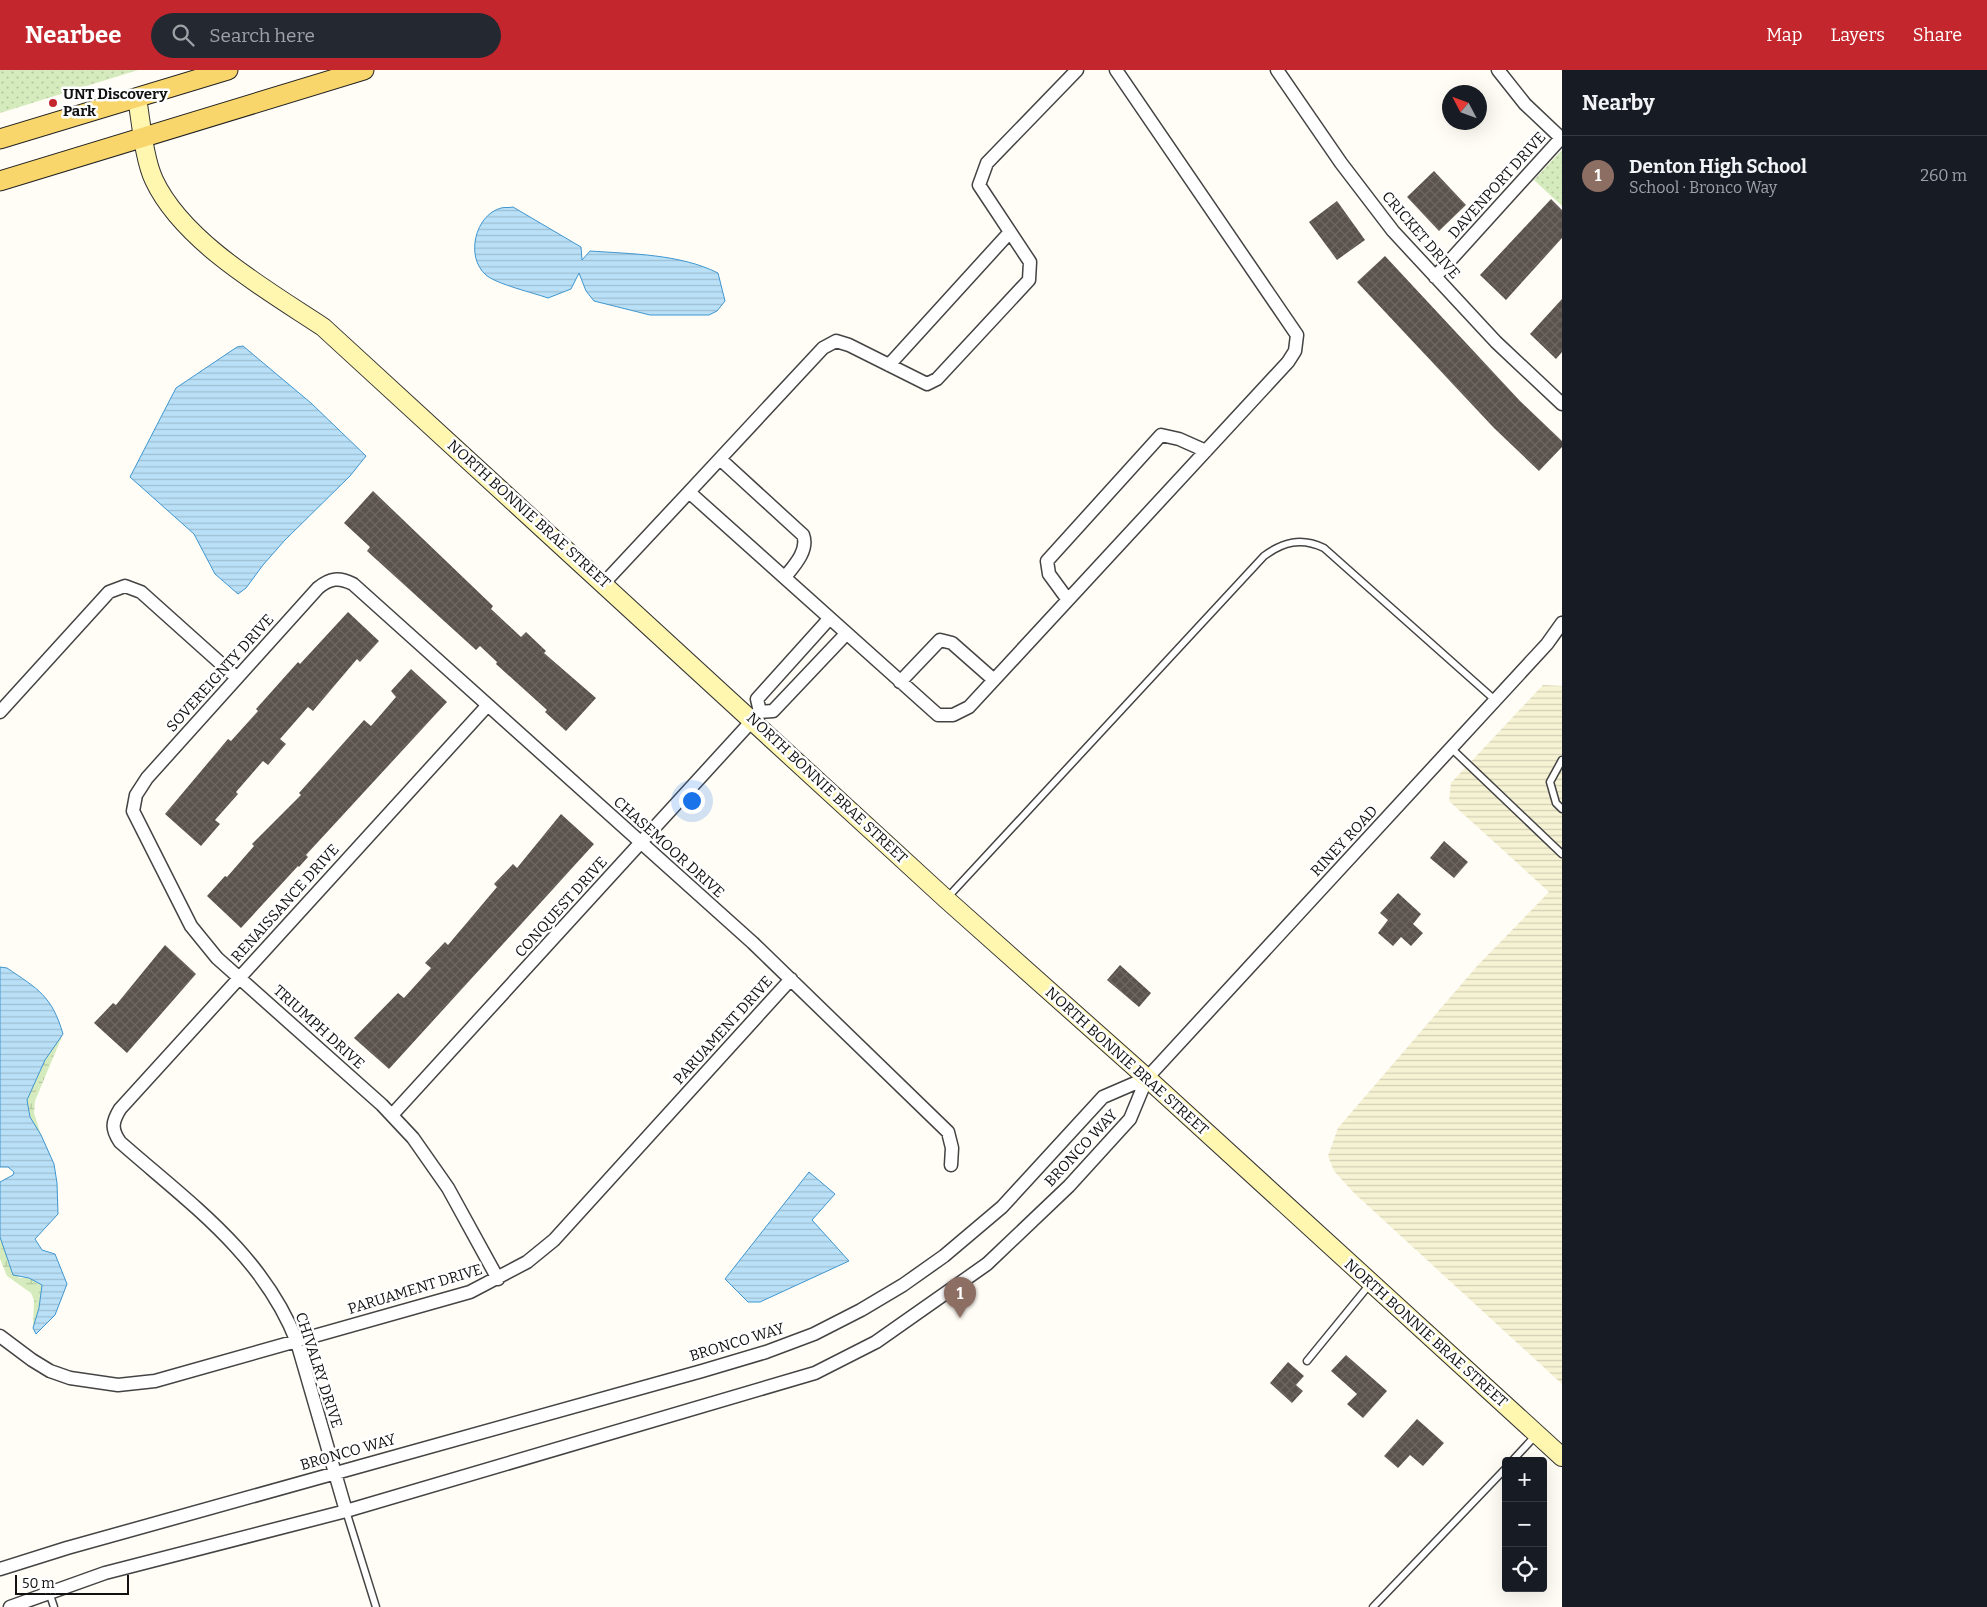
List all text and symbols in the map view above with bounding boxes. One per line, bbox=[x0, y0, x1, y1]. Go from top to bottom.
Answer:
search box bbox=[151, 13, 501, 58]
text: Nearbee bbox=[25, 21, 121, 49]
icon: search bbox=[169, 21, 197, 49]
text: Search here bbox=[209, 24, 315, 47]
text: Map bbox=[1766, 24, 1802, 46]
text: Layers bbox=[1830, 24, 1885, 46]
text: Share bbox=[1913, 24, 1962, 46]
place label: UNT Discovery Park bbox=[63, 85, 168, 120]
north arrow bbox=[1442, 85, 1487, 130]
text: Nearby bbox=[1582, 90, 1655, 116]
marker: UNT Discovery Park bbox=[47, 97, 59, 109]
street label: DAVENPORT DRIVE bbox=[1444, 128, 1550, 242]
text: Denton High School bbox=[1629, 155, 1807, 178]
text: 1 bbox=[1595, 166, 1601, 185]
text: 260 m bbox=[1920, 166, 1967, 185]
text: School · Bronco Way bbox=[1629, 178, 1777, 197]
street label: CRICKET DRIVE bbox=[1378, 188, 1464, 282]
street label: NORTH BONNIE BRAE STREET bbox=[444, 436, 614, 592]
street label: SOVEREIGNTY DRIVE bbox=[163, 611, 277, 735]
street label: NORTH BONNIE BRAE STREET bbox=[743, 709, 911, 867]
your location bbox=[679, 788, 705, 814]
street label: CHASEMOOR DRIVE bbox=[610, 792, 728, 902]
street label: RINEY ROAD bbox=[1307, 802, 1381, 880]
street label: RENAISSANCE DRIVE bbox=[227, 840, 343, 966]
street label: CONQUEST DRIVE bbox=[511, 853, 611, 961]
street label: PARUAMENT DRIVE bbox=[670, 972, 776, 1088]
street label: TRIUMPH DRIVE bbox=[270, 981, 368, 1073]
street label: NORTH BONNIE BRAE STREET bbox=[1042, 983, 1212, 1139]
street label: BRONCO WAY bbox=[1041, 1106, 1121, 1190]
street label: NORTH BONNIE BRAE STREET bbox=[1341, 1255, 1511, 1411]
street label: PARUAMENT DRIVE bbox=[346, 1260, 484, 1318]
pin: 1 bbox=[944, 1277, 976, 1318]
street label: CHIVALRY DRIVE bbox=[292, 1310, 346, 1430]
street label: BRONCO WAY bbox=[687, 1319, 787, 1365]
street label: BRONCO WAY bbox=[298, 1430, 398, 1474]
map controls bbox=[1502, 1457, 1547, 1592]
button: + bbox=[1502, 1457, 1547, 1502]
button: − bbox=[1502, 1502, 1547, 1547]
button: locate bbox=[1502, 1547, 1547, 1592]
scale bar bbox=[15, 1572, 129, 1595]
text: 50 m bbox=[22, 1575, 55, 1592]

